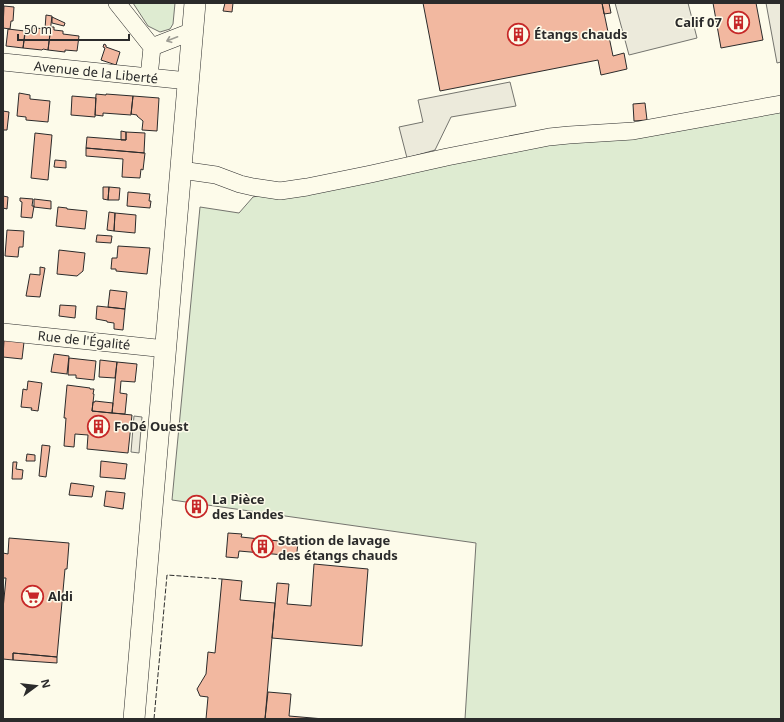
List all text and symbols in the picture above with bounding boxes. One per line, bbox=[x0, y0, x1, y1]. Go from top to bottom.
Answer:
building icon: Calif 07 bbox=[725, 9, 751, 35]
place label: Calif 07 bbox=[675, 13, 722, 31]
scale bar bbox=[18, 16, 129, 42]
text: 50 m bbox=[24, 21, 52, 38]
building icon: Étangs chauds bbox=[505, 21, 531, 47]
place label: Étangs chauds bbox=[534, 25, 627, 43]
one-way arrow bbox=[167, 36, 179, 44]
street label: Avenue de la Liberté bbox=[33, 57, 159, 87]
street label: Rue de l'Égalité bbox=[37, 326, 131, 354]
building icon: FoDé Ouest bbox=[85, 413, 111, 439]
place label: FoDé Ouest bbox=[114, 417, 189, 435]
place label: La Pièce des Landes bbox=[212, 490, 284, 523]
building icon: La Pièce des Landes bbox=[183, 493, 209, 519]
place label: Station de lavage des étangs chauds bbox=[278, 531, 398, 564]
building icon: Station de lavage des étangs chauds bbox=[249, 534, 275, 560]
supermarket icon: Aldi bbox=[20, 583, 46, 609]
place label: Aldi bbox=[48, 587, 73, 605]
north arrow bbox=[16, 666, 56, 706]
text: N bbox=[38, 677, 55, 690]

